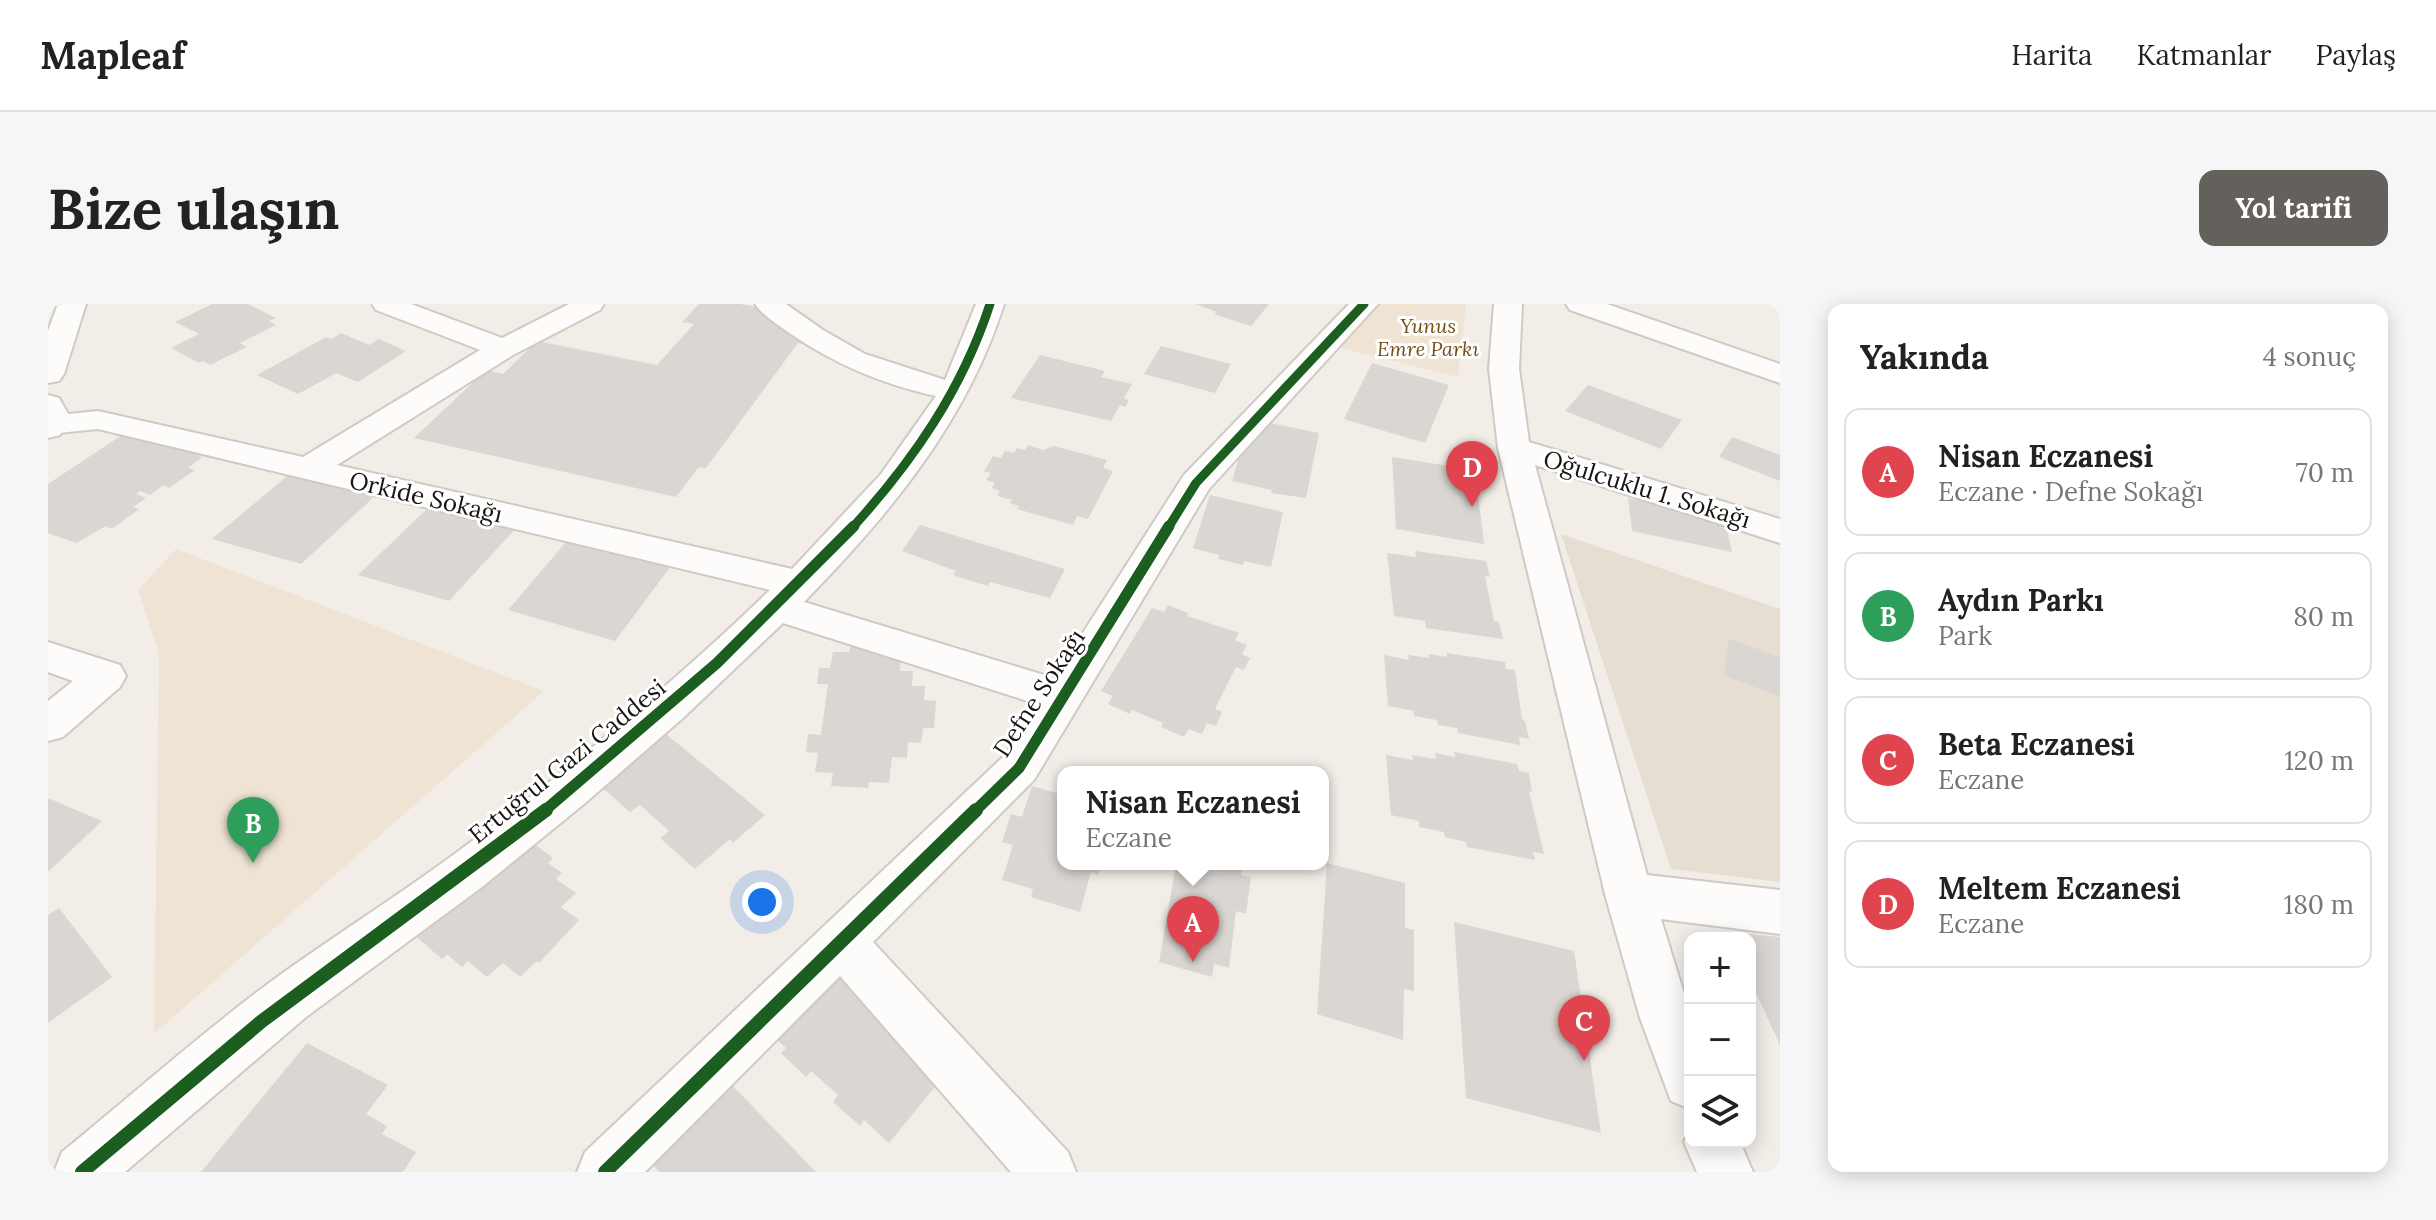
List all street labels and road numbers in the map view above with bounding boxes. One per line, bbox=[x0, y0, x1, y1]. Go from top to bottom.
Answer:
street label: Oğulcuklu 1. Sokağı bbox=[1540, 443, 1754, 535]
street label: Orkide Sokağı bbox=[346, 464, 506, 530]
street label: Defne Sokağı bbox=[986, 623, 1092, 763]
street label: Ertuğrul Gazi Caddesi bbox=[462, 672, 672, 850]

